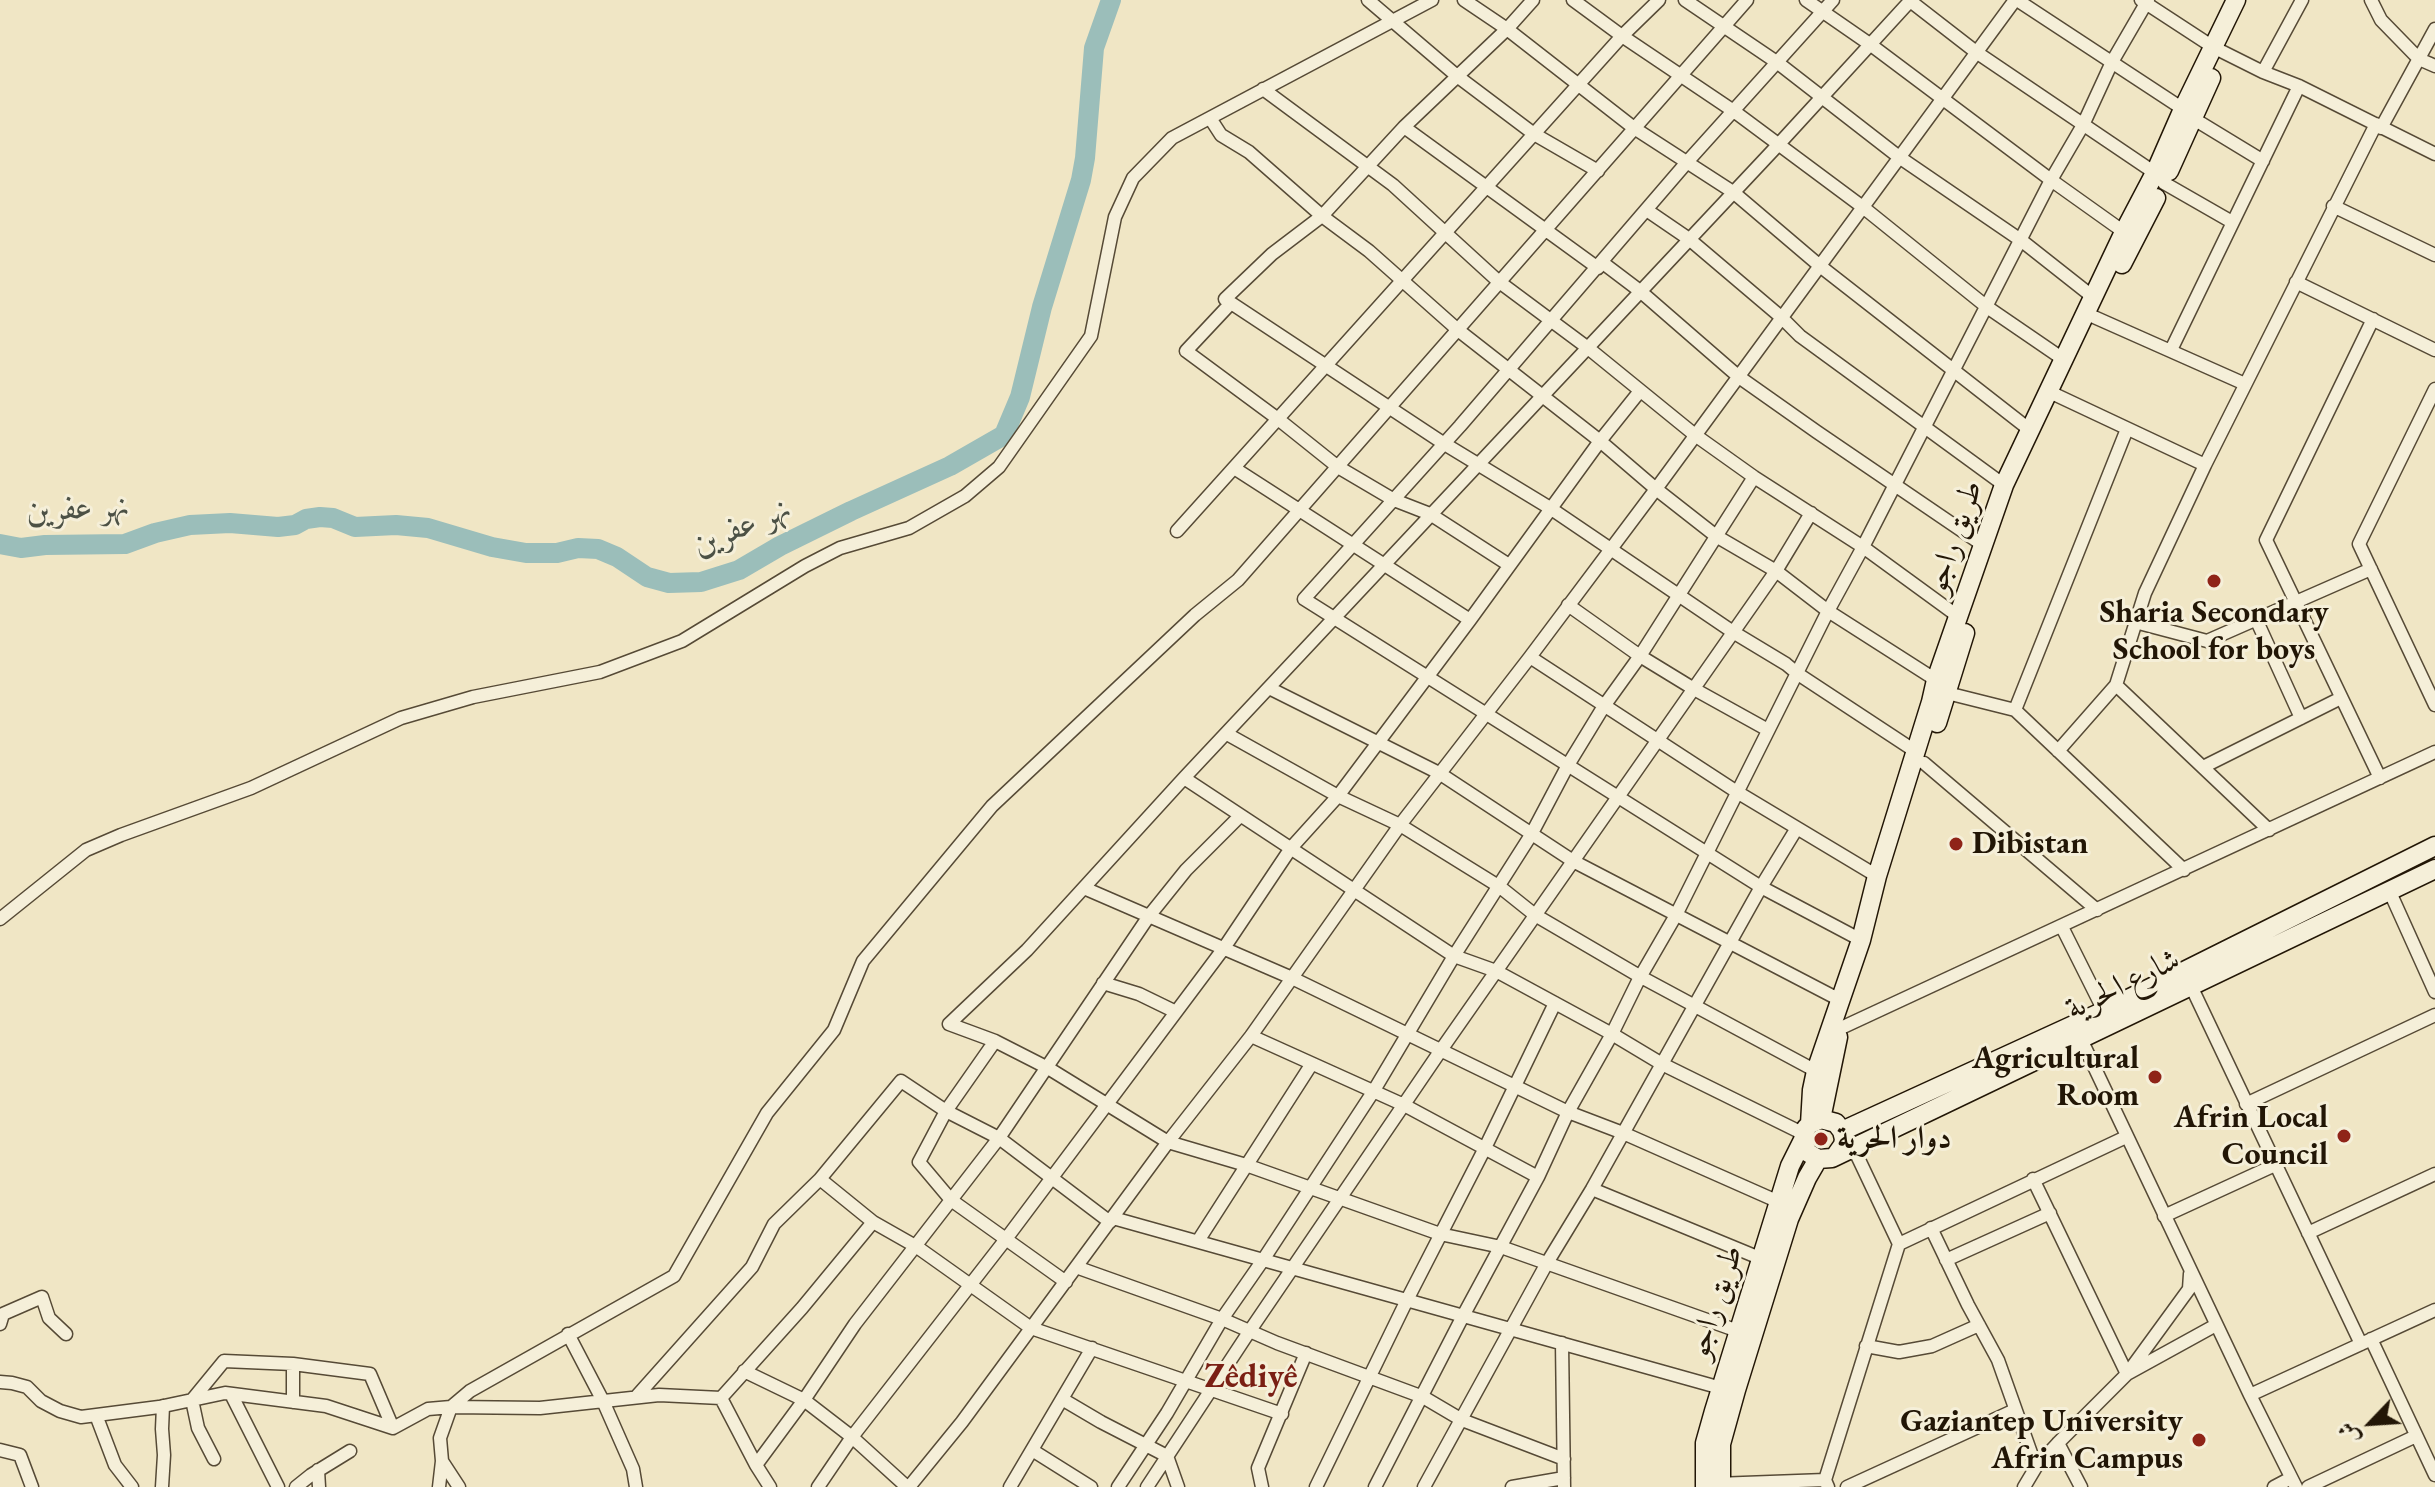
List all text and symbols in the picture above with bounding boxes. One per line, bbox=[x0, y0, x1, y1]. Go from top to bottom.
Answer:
street label: طريق راجو bbox=[1918, 476, 1992, 598]
water label: نهر عفرين bbox=[25, 486, 131, 532]
water label: نهر عفرين bbox=[686, 488, 798, 566]
marker: Sharia Secondary School for boys bbox=[2205, 572, 2223, 590]
place label: Sharia Secondary School for boys bbox=[2099, 594, 2329, 669]
place label: Dibistan bbox=[1972, 825, 2088, 863]
marker: Dibistan bbox=[1947, 835, 1965, 853]
street label: شارع الحرية bbox=[2060, 941, 2186, 1029]
place label: Agricultural Room bbox=[1972, 1040, 2139, 1115]
marker: Agricultural Room bbox=[2146, 1068, 2164, 1086]
place label: Afrin Local Council bbox=[2174, 1099, 2328, 1174]
place label: دوار الحرية bbox=[1837, 1120, 1952, 1158]
marker: Afrin Local Council bbox=[2335, 1127, 2353, 1145]
marker: دوار الحرية bbox=[1812, 1130, 1830, 1148]
street label: طريق راجو bbox=[1680, 1241, 1752, 1363]
district label: Zêdiyê bbox=[1204, 1358, 1298, 1398]
north arrow bbox=[2331, 1383, 2411, 1463]
place label: Gaziantep University Afrin Campus bbox=[1900, 1403, 2183, 1478]
text: ش bbox=[2331, 1417, 2367, 1449]
marker: Gaziantep University Afrin Campus bbox=[2190, 1431, 2208, 1449]

